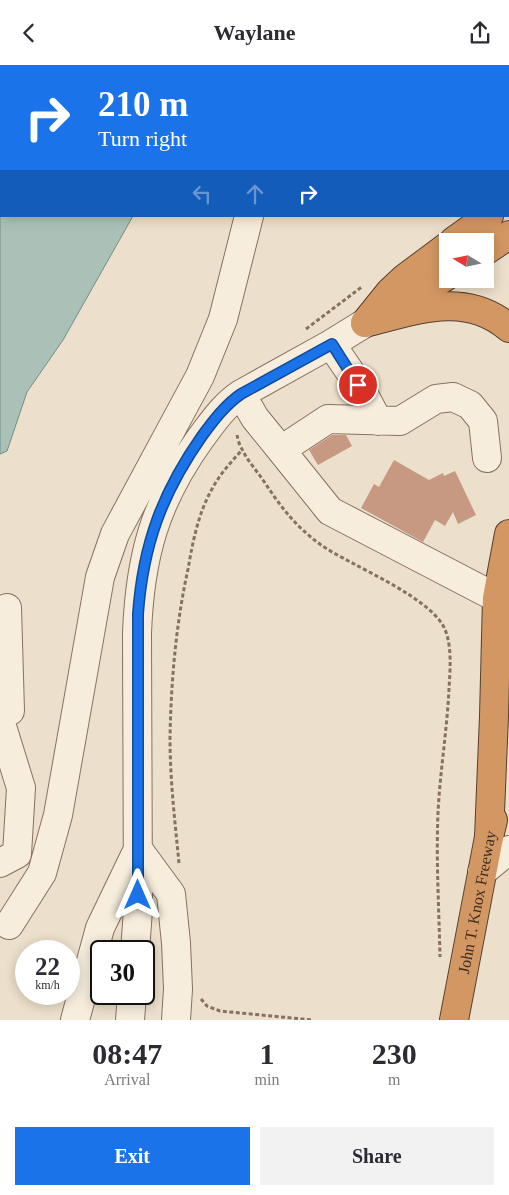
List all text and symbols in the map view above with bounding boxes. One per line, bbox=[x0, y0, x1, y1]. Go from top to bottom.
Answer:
icon: back bbox=[15, 19, 43, 47]
icon: share bbox=[466, 19, 494, 47]
text: Waylane bbox=[214, 20, 295, 45]
icon: right bbox=[15, 85, 80, 150]
text: 210 m bbox=[98, 85, 188, 124]
text: Turn right bbox=[98, 126, 187, 151]
icon: left bbox=[188, 180, 216, 208]
icon: ahead bbox=[241, 180, 269, 208]
icon: right bbox=[294, 180, 322, 208]
north arrow bbox=[439, 233, 494, 287]
map controls bbox=[439, 233, 494, 288]
pin bbox=[337, 364, 379, 406]
icon: arrive bbox=[344, 371, 372, 399]
street label: John T. Knox Freeway bbox=[455, 829, 500, 975]
position arrow bbox=[111, 868, 163, 920]
speed limit sign: 30 bbox=[90, 940, 155, 1005]
text: 22 bbox=[35, 953, 60, 980]
text: km/h bbox=[35, 978, 60, 992]
text: 08:47 bbox=[92, 1037, 162, 1070]
text: 1 bbox=[259, 1037, 274, 1070]
text: 230 bbox=[372, 1037, 417, 1070]
text: Arrival bbox=[104, 1071, 150, 1088]
text: min bbox=[255, 1071, 279, 1088]
text: m bbox=[388, 1071, 400, 1088]
button: Exit bbox=[15, 1127, 250, 1185]
button: Share bbox=[260, 1127, 494, 1185]

